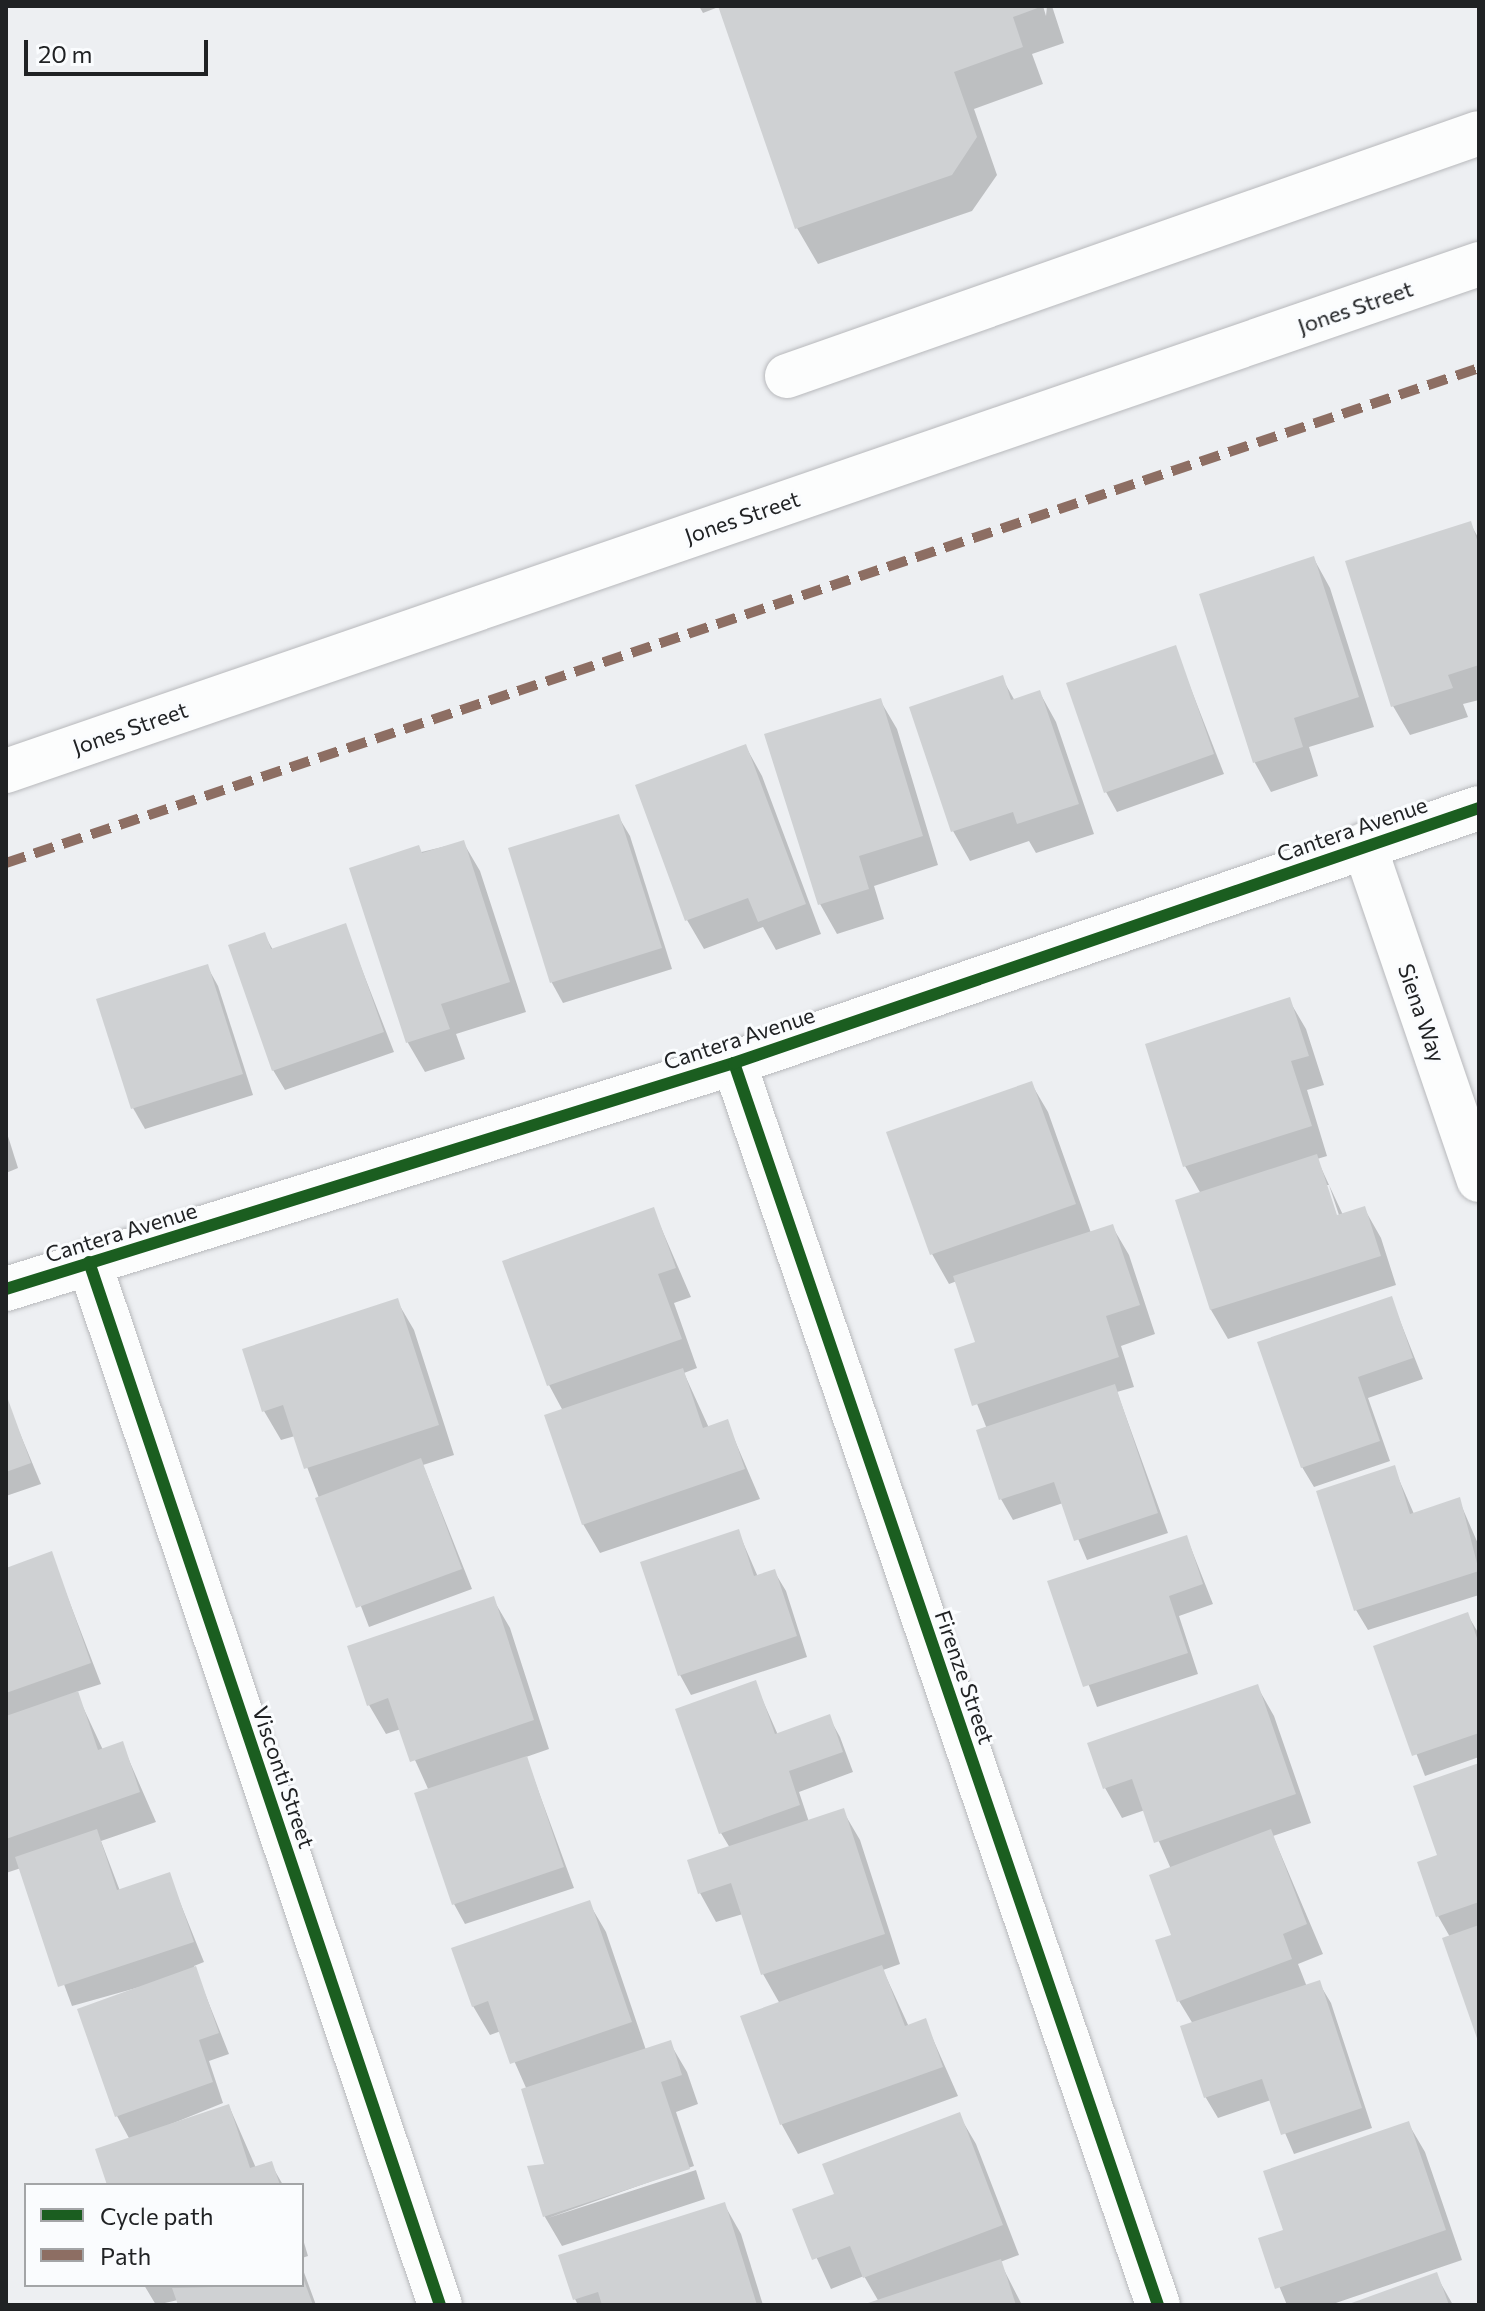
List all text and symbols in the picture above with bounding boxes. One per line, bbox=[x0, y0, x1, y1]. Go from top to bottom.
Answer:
scale bar bbox=[28, 24, 212, 74]
text: 20 m bbox=[38, 39, 92, 68]
street label: Jones Street bbox=[1294, 275, 1416, 339]
street label: Jones Street bbox=[681, 485, 803, 549]
street label: Jones Street bbox=[69, 696, 191, 760]
street label: Cantera Avenue bbox=[1273, 791, 1431, 867]
street label: Siena Way bbox=[1393, 960, 1451, 1066]
street label: Cantera Avenue bbox=[660, 1001, 818, 1075]
street label: Cantera Avenue bbox=[42, 1196, 200, 1268]
street label: Firenze Street bbox=[930, 1607, 1000, 1747]
street label: Visconti Street bbox=[247, 1703, 321, 1851]
legend bbox=[24, 2183, 304, 2287]
text: Cycle path bbox=[100, 2201, 214, 2230]
text: Path bbox=[100, 2241, 151, 2270]

